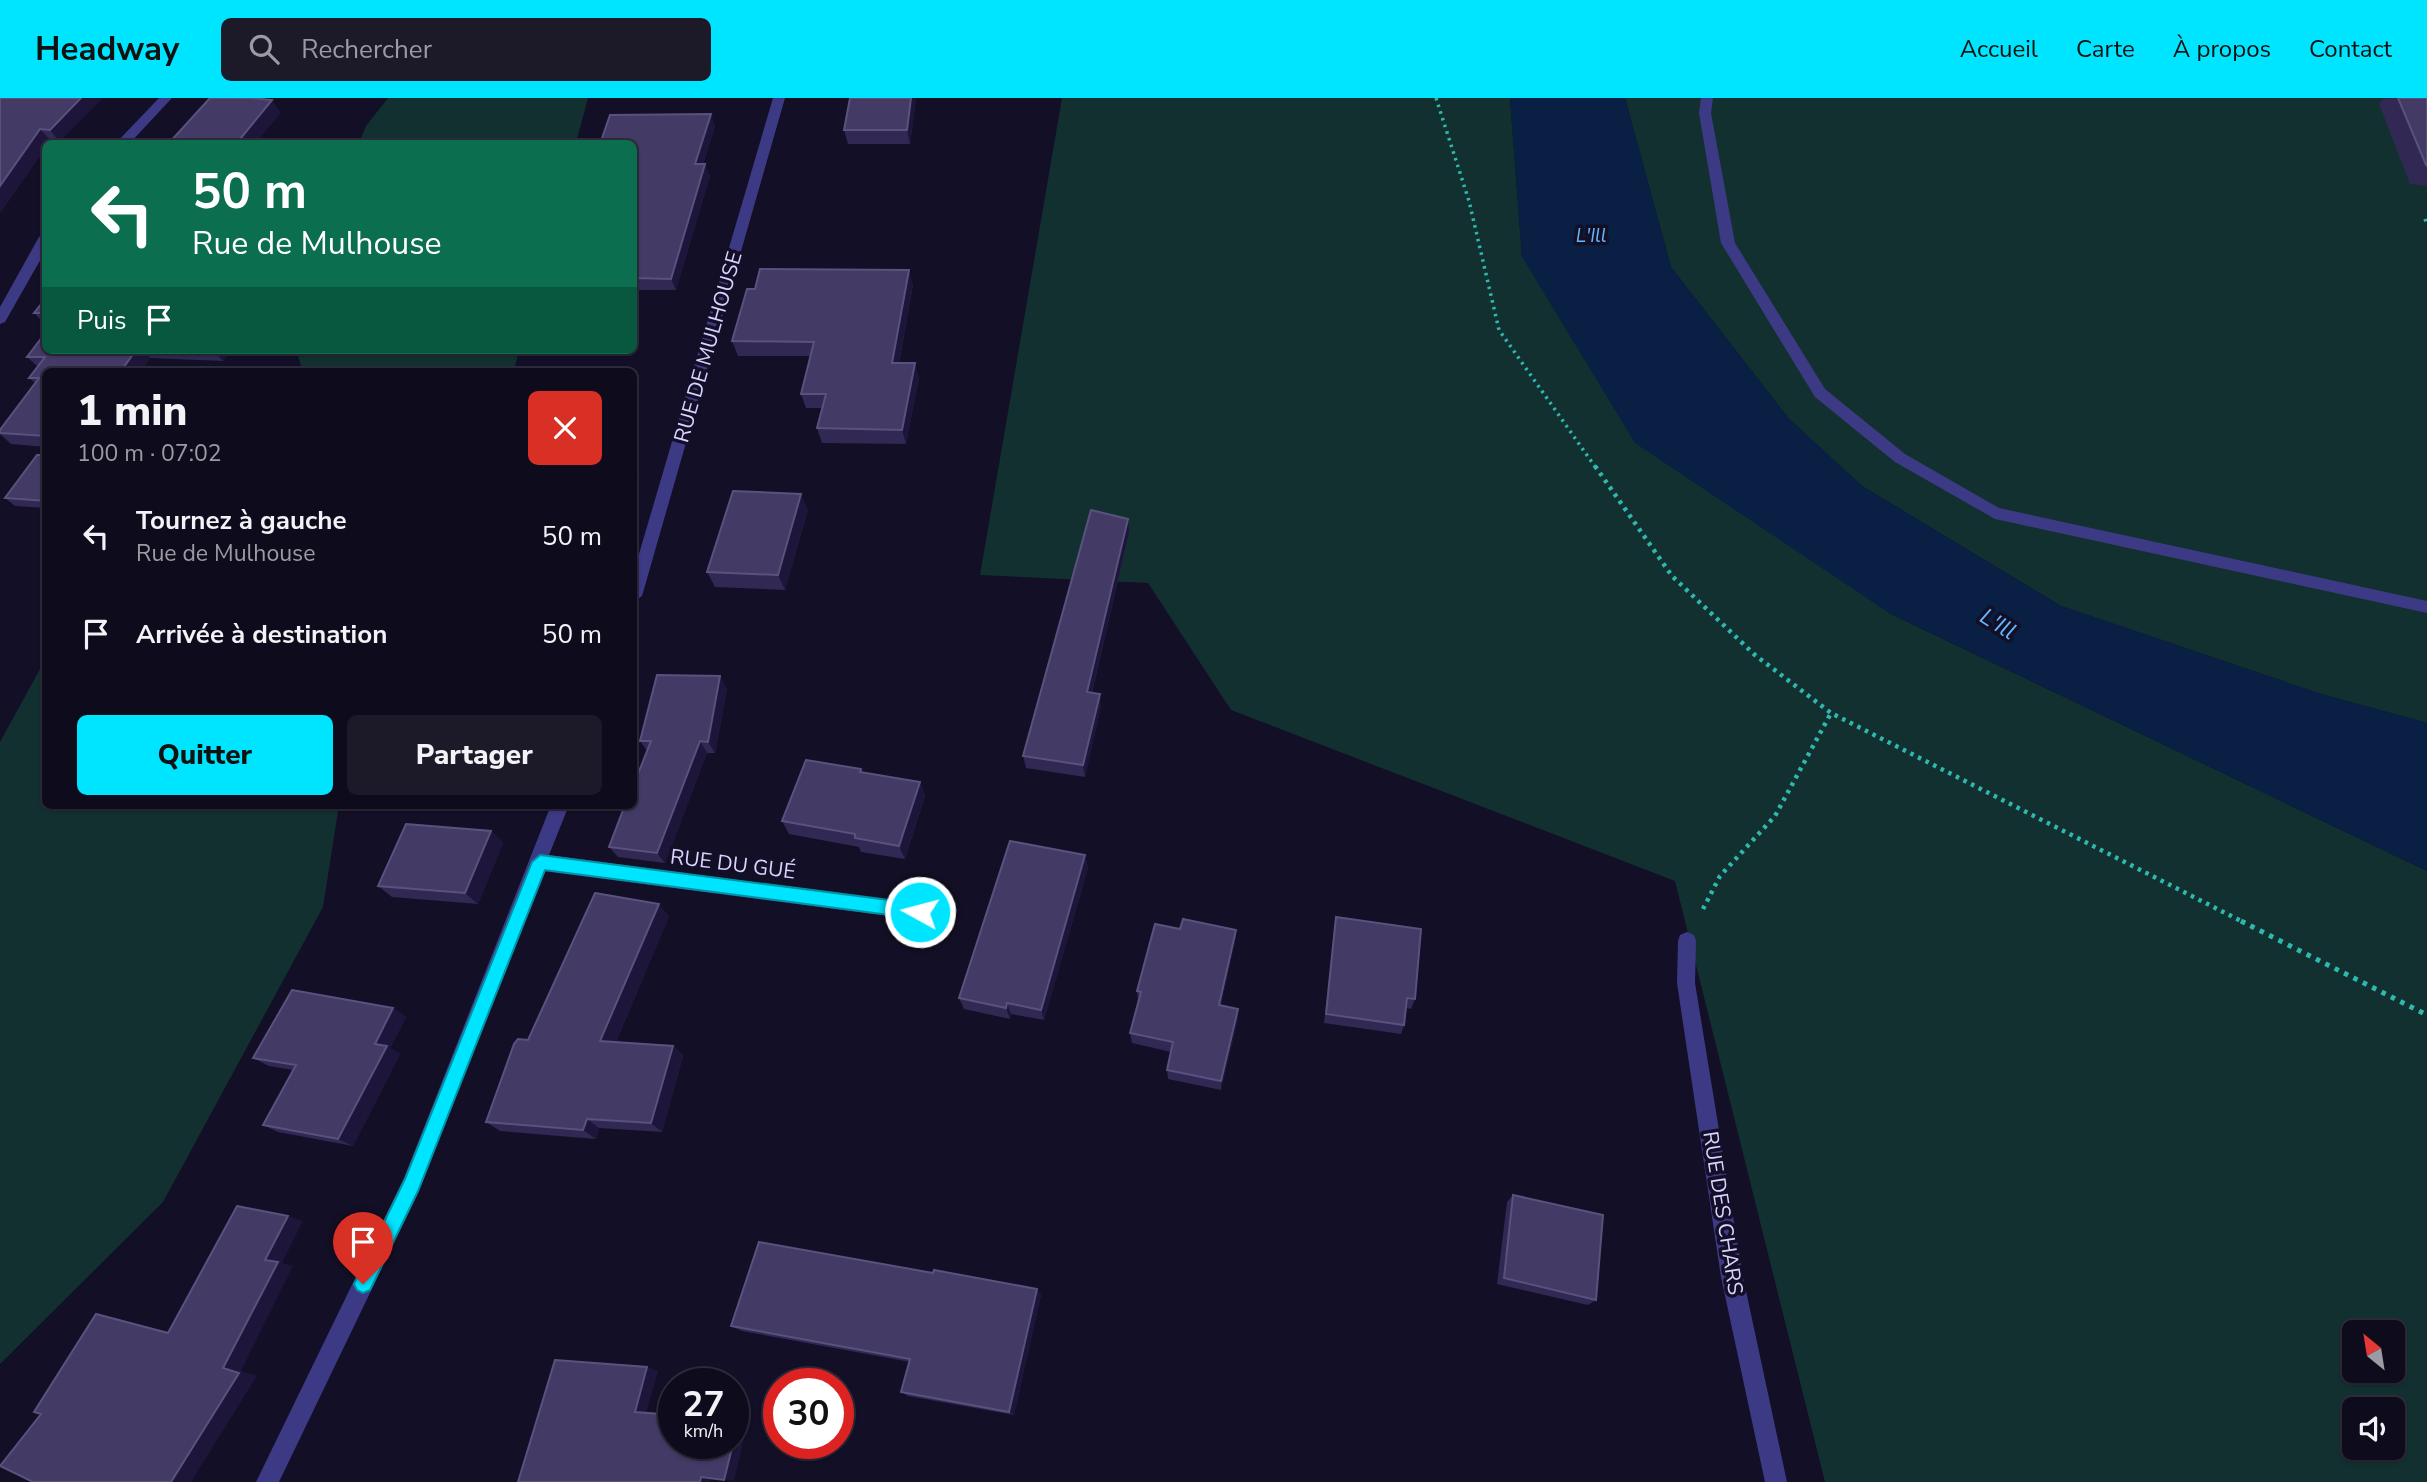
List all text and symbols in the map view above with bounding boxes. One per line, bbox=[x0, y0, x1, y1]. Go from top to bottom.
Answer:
search box bbox=[221, 18, 711, 81]
text: Headway bbox=[35, 27, 179, 72]
icon: search bbox=[245, 30, 283, 68]
text: Rechercher bbox=[301, 32, 432, 67]
text: Accueil bbox=[1960, 33, 2038, 65]
text: Carte bbox=[2076, 33, 2135, 65]
text: À propos bbox=[2173, 33, 2271, 65]
text: Contact bbox=[2309, 33, 2392, 65]
text: 50 m bbox=[192, 158, 307, 225]
icon: left bbox=[77, 168, 168, 259]
text: Rue de Mulhouse bbox=[192, 222, 442, 265]
water label: L'Ill bbox=[1576, 223, 1606, 249]
street label: RUE DE MULHOUSE bbox=[667, 248, 749, 446]
icon: arrive bbox=[140, 301, 178, 339]
text: Puis bbox=[77, 303, 126, 338]
text: 1 min bbox=[77, 383, 187, 440]
button: close bbox=[528, 391, 602, 465]
text: 100 m · 07:02 bbox=[77, 438, 222, 469]
text: Tournez à gauche bbox=[136, 503, 347, 538]
icon: left bbox=[77, 517, 115, 555]
text: 50 m bbox=[542, 519, 602, 554]
text: Rue de Mulhouse bbox=[136, 538, 315, 569]
water label: L'Ill bbox=[1974, 601, 2022, 647]
icon: arrive bbox=[77, 615, 115, 653]
text: Arrivée à destination bbox=[136, 617, 387, 652]
text: 50 m bbox=[542, 617, 602, 652]
button: Quitter bbox=[77, 715, 333, 795]
button: Partager bbox=[347, 715, 602, 795]
street label: RUE DU GUÉ bbox=[669, 842, 797, 886]
position arrow bbox=[883, 875, 957, 949]
street label: RUE DES CHARS bbox=[1696, 1129, 1750, 1297]
pin bbox=[333, 1212, 393, 1284]
icon: arrive bbox=[344, 1223, 382, 1261]
north arrow bbox=[2342, 1320, 2404, 1382]
map controls bbox=[2342, 1320, 2405, 1460]
speed limit sign: 30 bbox=[763, 1368, 854, 1459]
text: 27 bbox=[682, 1381, 725, 1428]
button: sound bbox=[2342, 1397, 2405, 1460]
text: km/h bbox=[684, 1419, 723, 1443]

